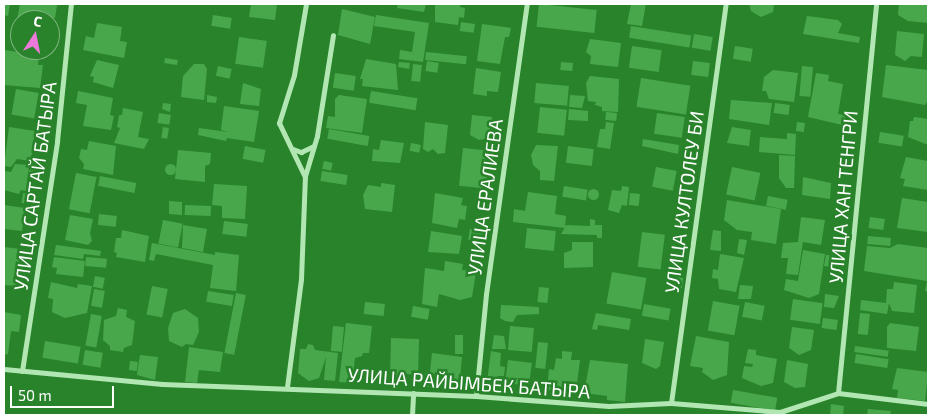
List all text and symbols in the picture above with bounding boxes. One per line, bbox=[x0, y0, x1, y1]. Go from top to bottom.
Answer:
north arrow bbox=[10, 10, 60, 60]
text: С bbox=[32, 12, 43, 30]
street label: УЛИЦА САРТАЙ БАТЫРА bbox=[9, 80, 61, 292]
street label: УЛИЦА КУЛТОЛЕУ БИ bbox=[660, 109, 708, 295]
street label: УЛИЦА ХАН ТЕНГРИ bbox=[824, 110, 862, 284]
street label: УЛИЦА ЕРАЛИЕВА bbox=[463, 117, 507, 277]
street label: УЛИЦА РАЙЫМБЕК БАТЫРА bbox=[347, 363, 591, 403]
scale bar bbox=[12, 376, 116, 408]
text: 50 m bbox=[18, 386, 52, 404]

